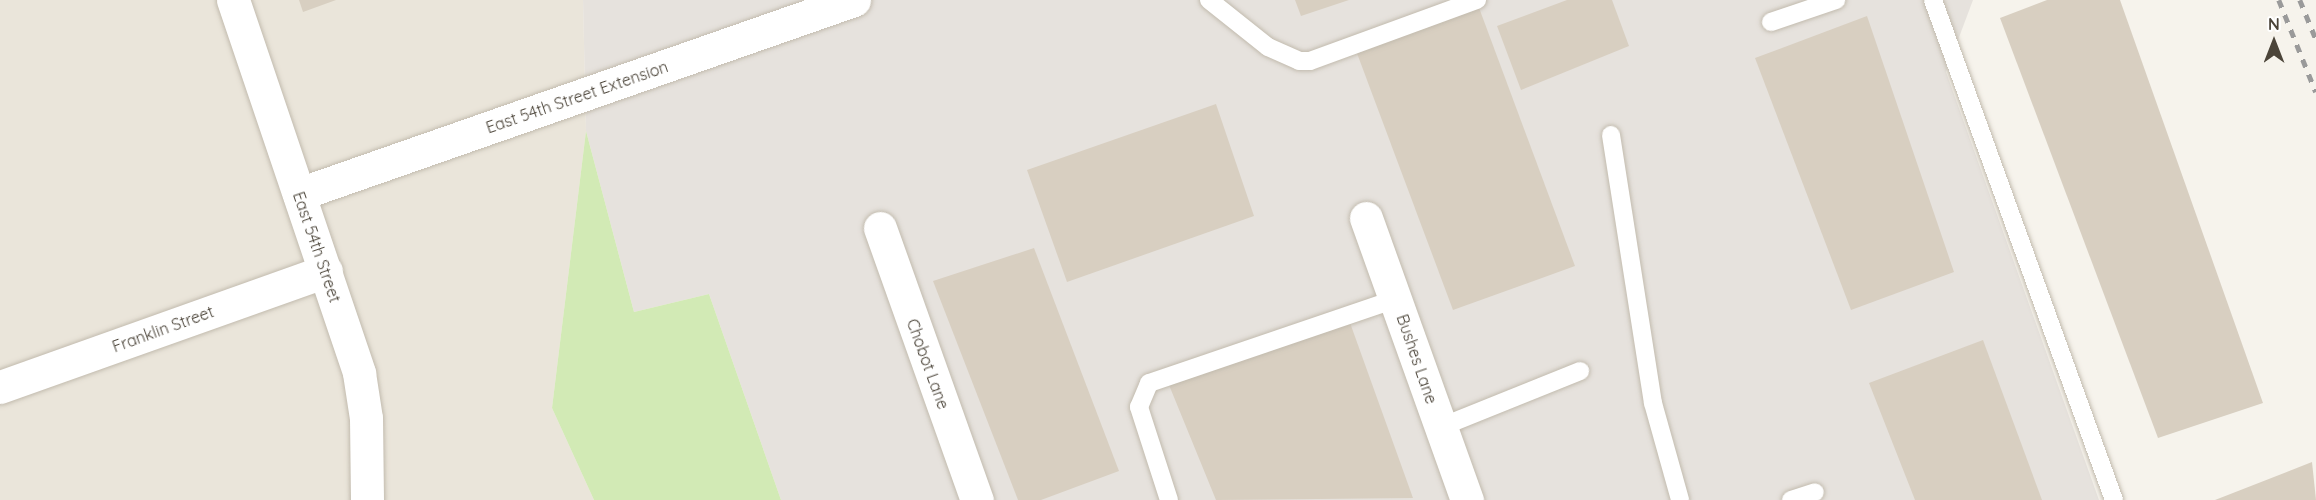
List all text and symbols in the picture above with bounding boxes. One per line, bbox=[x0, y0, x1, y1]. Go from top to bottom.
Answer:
north arrow bbox=[2244, 12, 2304, 72]
text: N bbox=[2268, 14, 2280, 34]
street label: East 54th Street Extension bbox=[483, 57, 671, 137]
street label: East 54th Street bbox=[289, 189, 345, 305]
street label: Franklin Street bbox=[110, 302, 216, 356]
street label: Bushes Lane bbox=[1393, 312, 1441, 406]
street label: Chobot Lane bbox=[903, 316, 953, 412]

